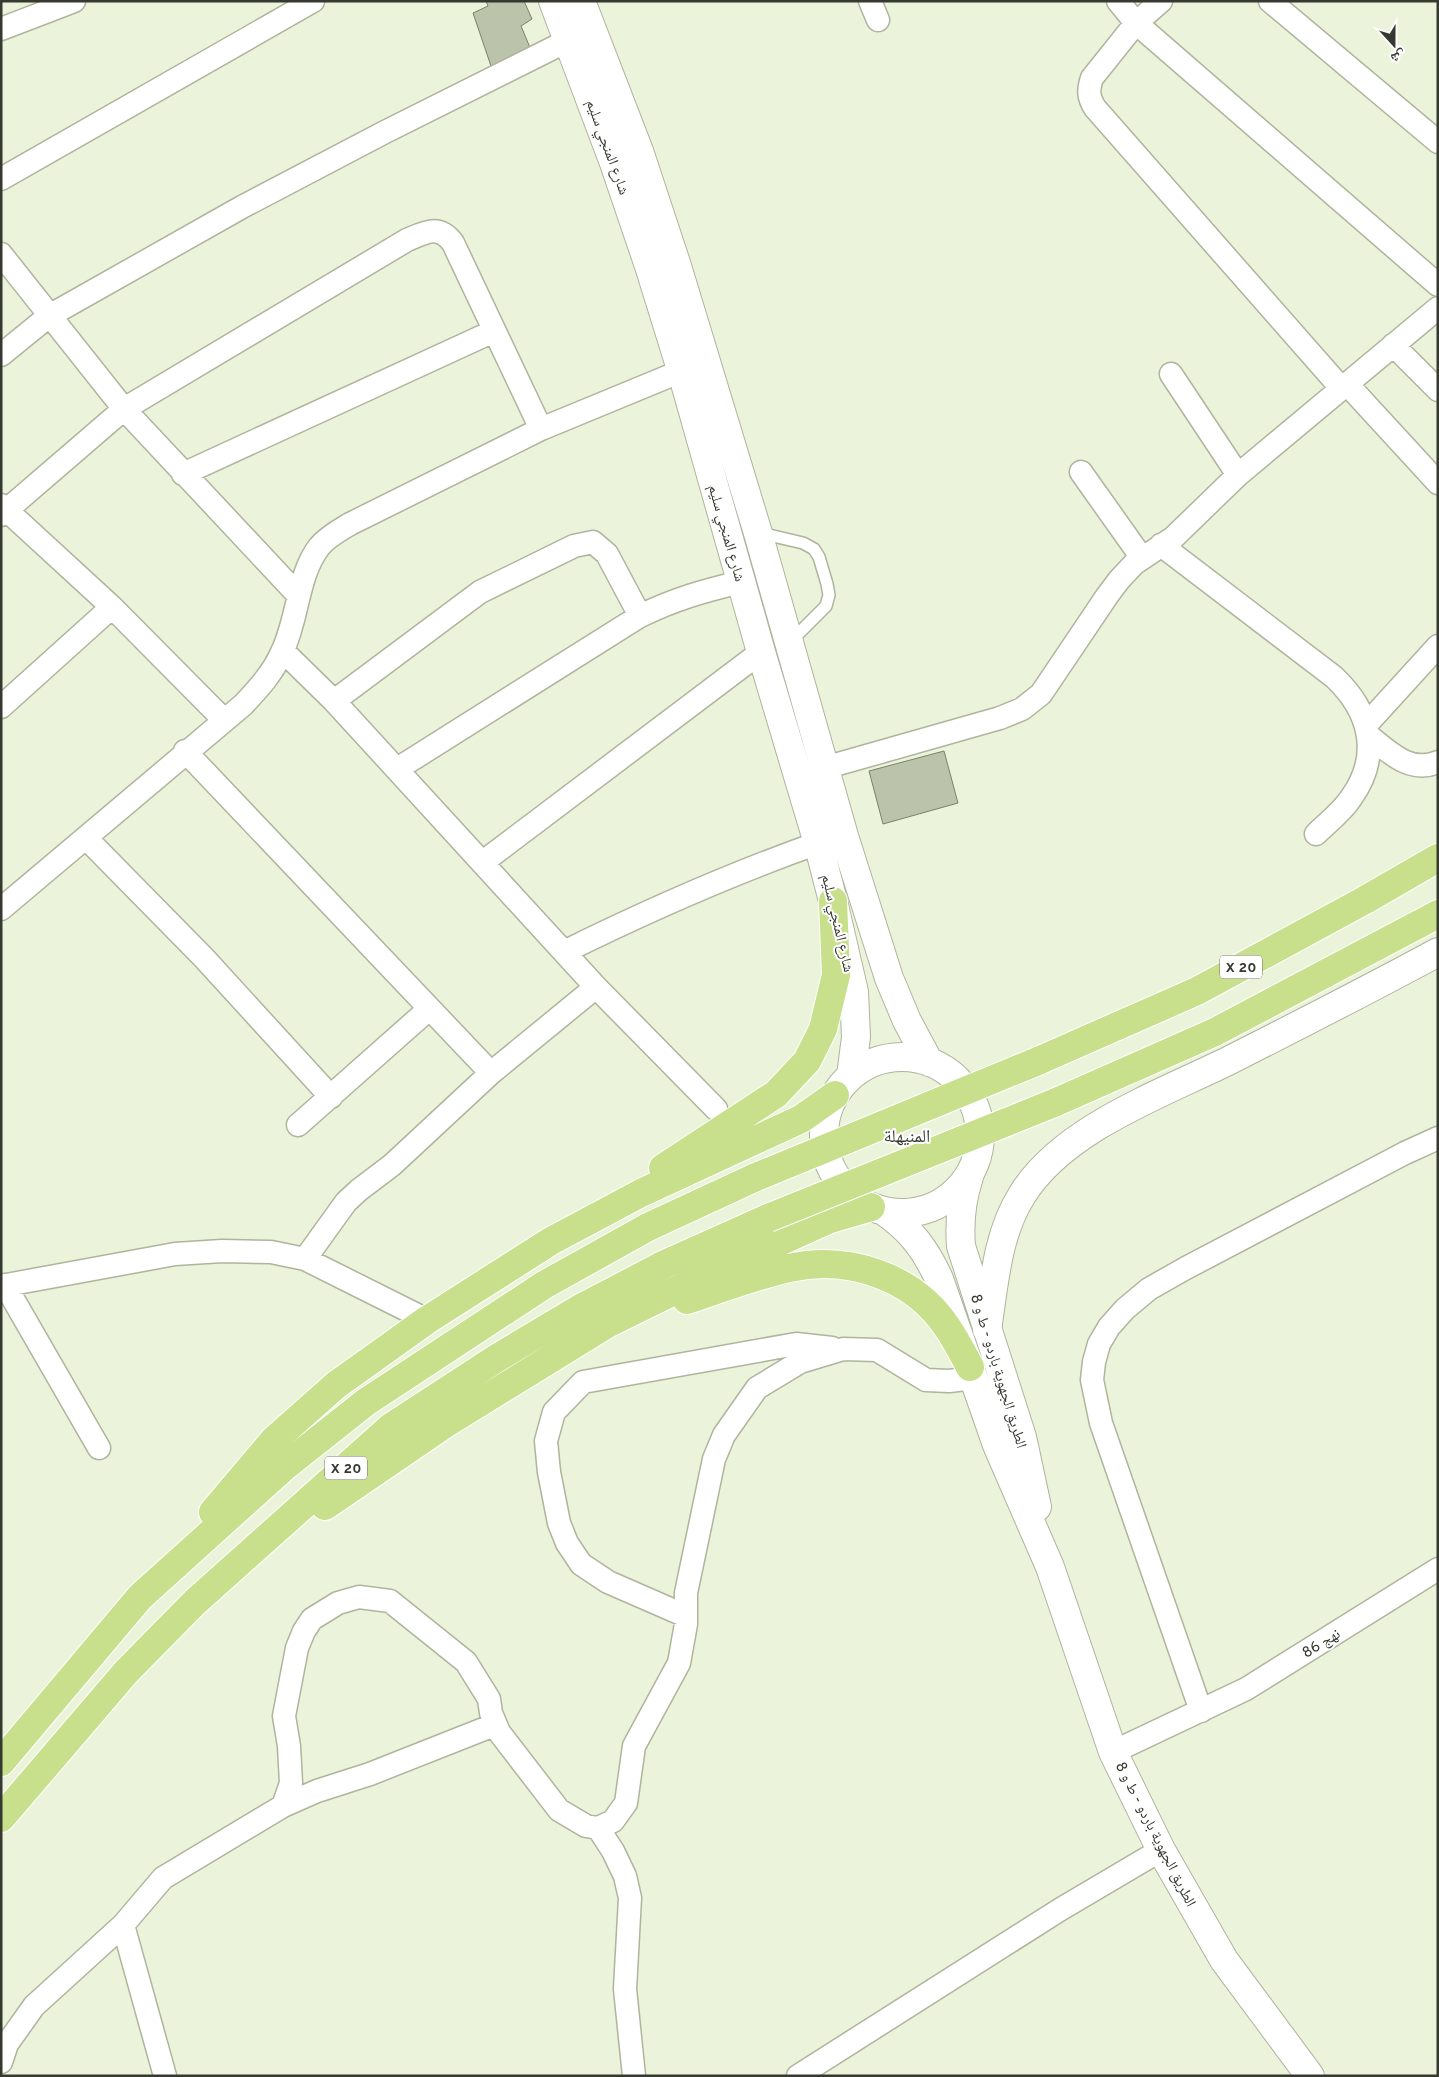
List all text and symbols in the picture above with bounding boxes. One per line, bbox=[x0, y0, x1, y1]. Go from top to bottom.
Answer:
north arrow bbox=[1369, 20, 1419, 70]
text: ش bbox=[1388, 45, 1408, 66]
street label: شارع المنجي سليم bbox=[580, 97, 633, 198]
street label: شارع المنجي سليم bbox=[702, 483, 749, 584]
street label: شارع المنجي سليم bbox=[815, 872, 857, 975]
road number: X 20 bbox=[1220, 956, 1262, 979]
district label: المنيهلة bbox=[884, 1126, 930, 1149]
street label: الطريق الجهوية باردو - ط و 8 bbox=[965, 1292, 1030, 1451]
road number: X 20 bbox=[325, 1456, 367, 1480]
street label: نهج 86 bbox=[1299, 1625, 1344, 1663]
street label: الطريق الجهوية باردو - ط و 8 bbox=[1110, 1759, 1200, 1910]

